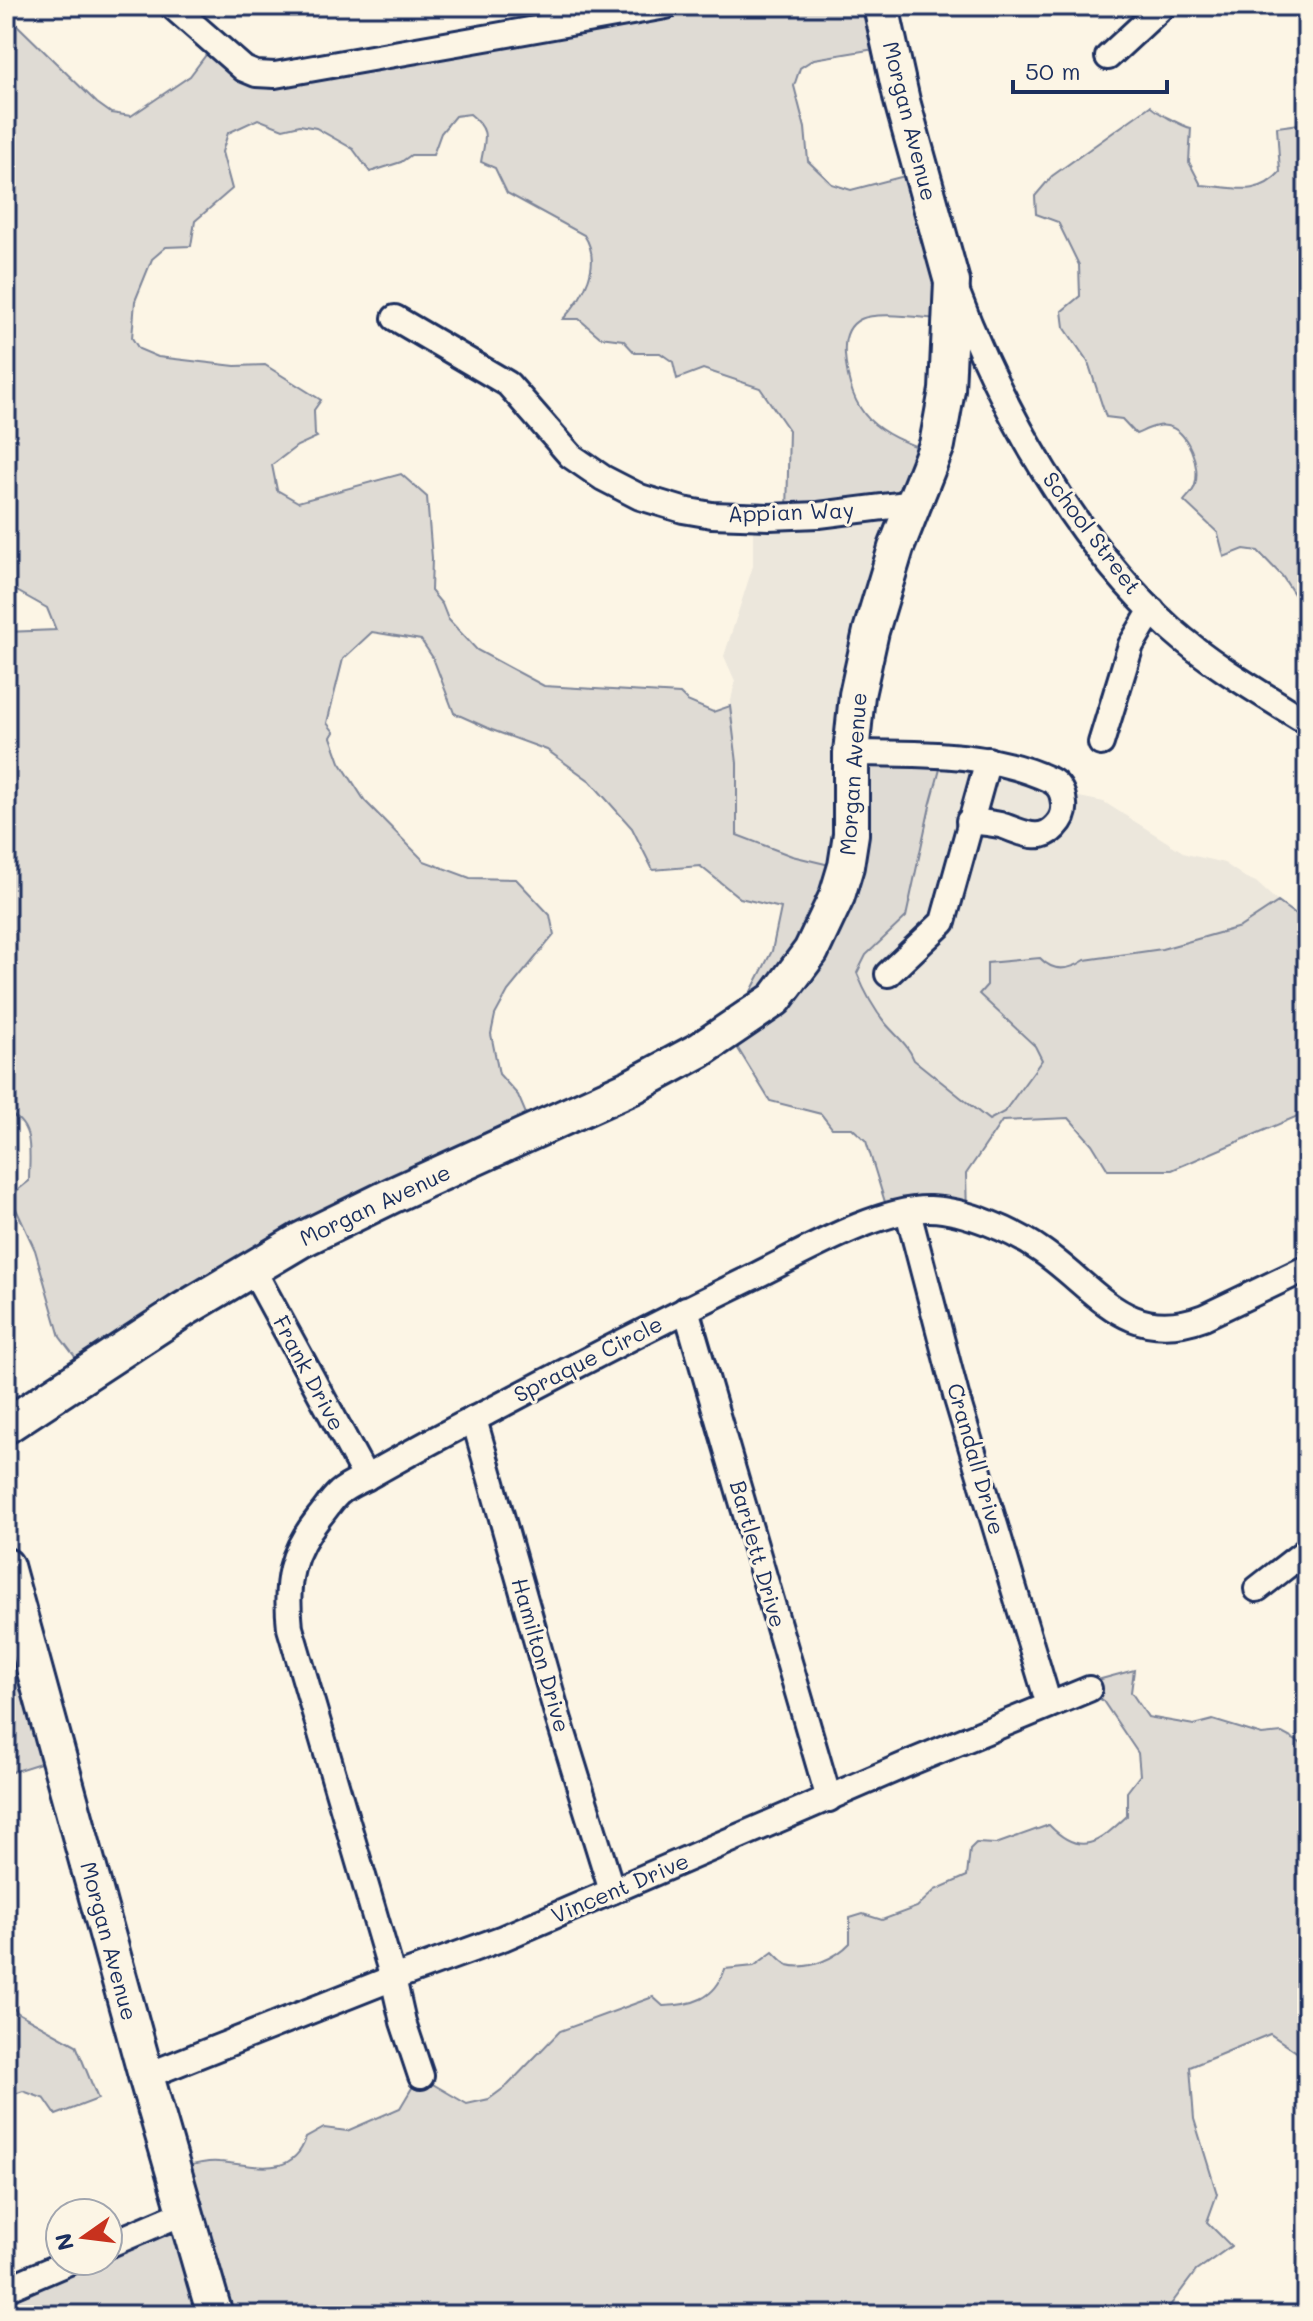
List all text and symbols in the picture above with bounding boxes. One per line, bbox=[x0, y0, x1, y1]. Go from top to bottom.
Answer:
street label: Morgan Avenue bbox=[877, 38, 944, 204]
scale bar bbox=[1013, 44, 1167, 94]
text: 50 m bbox=[1025, 55, 1081, 86]
street label: School Street bbox=[1037, 466, 1148, 600]
street label: Appian Way bbox=[727, 495, 855, 528]
street label: Morgan Avenue bbox=[832, 691, 873, 857]
street label: Morgan Avenue bbox=[295, 1157, 455, 1252]
street label: Spraque Circle bbox=[509, 1309, 667, 1408]
street label: Frank Drive bbox=[267, 1310, 352, 1435]
street label: Crandall Drive bbox=[941, 1380, 1012, 1538]
street label: Bartlett Drive bbox=[724, 1477, 793, 1631]
street label: Hamilton Drive bbox=[506, 1574, 577, 1735]
street label: Vincent Drive bbox=[547, 1846, 693, 1930]
street label: Morgan Avenue bbox=[74, 1858, 145, 2024]
north arrow bbox=[44, 2197, 124, 2277]
text: N bbox=[48, 2230, 80, 2254]

